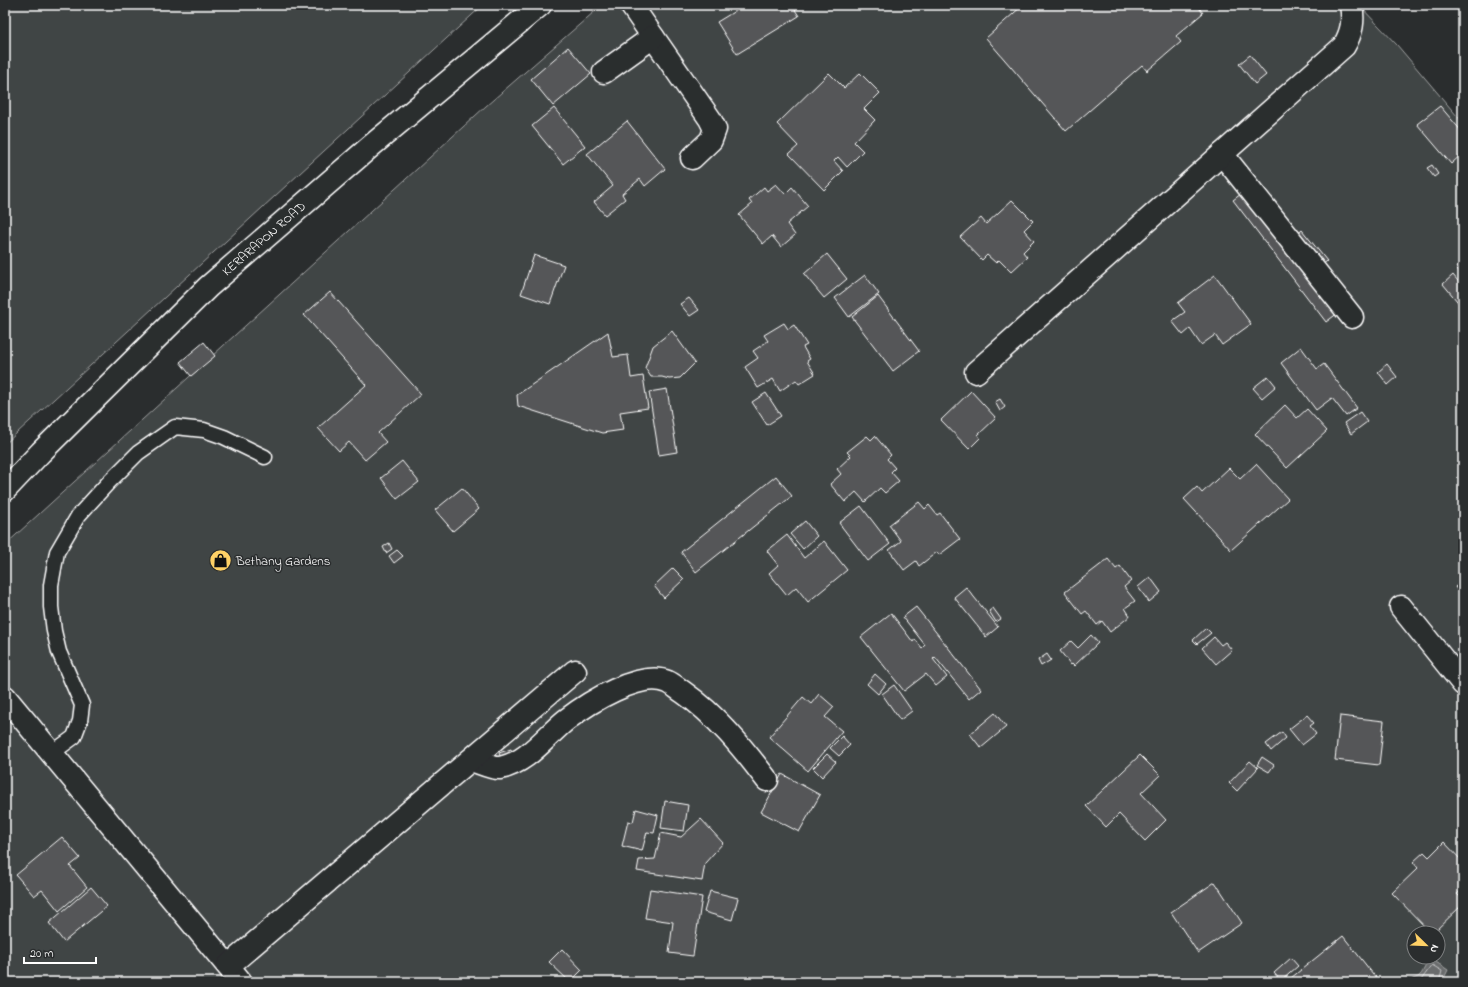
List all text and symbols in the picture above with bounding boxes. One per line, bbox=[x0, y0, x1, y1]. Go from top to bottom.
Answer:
street label: KERARAPON ROAD bbox=[218, 197, 310, 280]
shop icon: Bethany Gardens bbox=[207, 548, 233, 574]
place label: Bethany Gardens bbox=[235, 552, 331, 572]
north arrow bbox=[1406, 925, 1446, 965]
scale bar bbox=[24, 939, 96, 965]
text: N bbox=[1425, 942, 1443, 955]
text: 20 m bbox=[30, 945, 53, 963]

